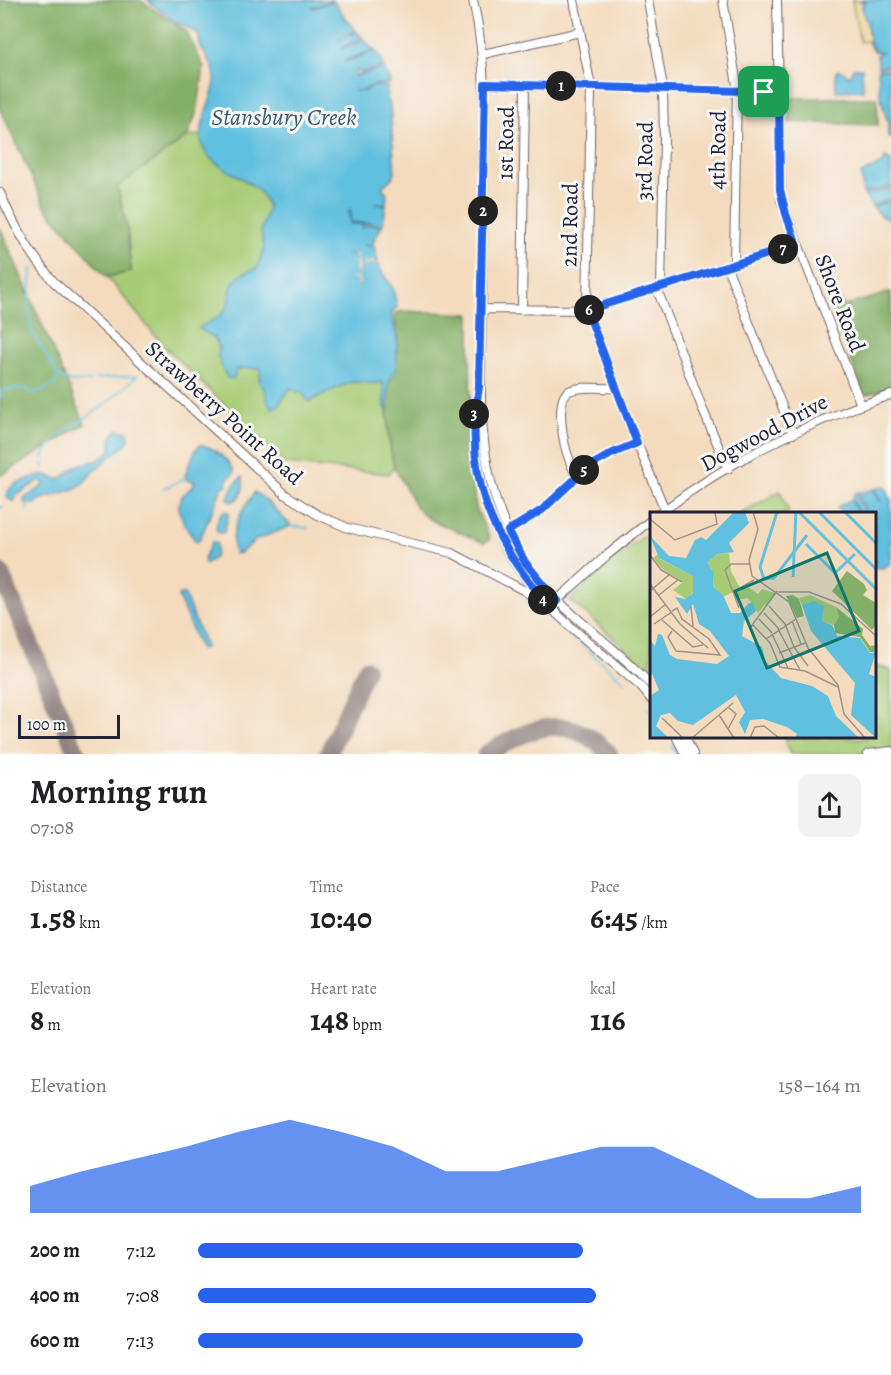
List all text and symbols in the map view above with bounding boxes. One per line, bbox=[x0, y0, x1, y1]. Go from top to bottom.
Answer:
pin bbox=[738, 66, 789, 117]
pin: 1 bbox=[546, 71, 576, 101]
text: 1 bbox=[558, 75, 564, 97]
icon: arrive bbox=[747, 75, 780, 108]
water label: Stansbury Creek bbox=[211, 101, 357, 133]
street label: 1st Road bbox=[490, 106, 522, 180]
street label: 4th Road bbox=[702, 110, 734, 190]
street label: 3rd Road bbox=[629, 121, 661, 201]
street label: 2nd Road bbox=[554, 182, 586, 267]
pin: 2 bbox=[468, 196, 498, 226]
text: 2 bbox=[479, 200, 487, 222]
pin: 7 bbox=[768, 234, 798, 264]
text: 7 bbox=[780, 238, 786, 260]
street label: Shore Road bbox=[808, 250, 872, 356]
pin: 6 bbox=[574, 295, 604, 325]
text: 6 bbox=[585, 299, 593, 321]
street label: Strawberry Point Road bbox=[139, 334, 309, 492]
street label: Dogwood Drive bbox=[695, 387, 833, 479]
pin: 3 bbox=[459, 399, 489, 429]
text: 3 bbox=[471, 403, 477, 425]
pin: 5 bbox=[569, 455, 599, 485]
text: 5 bbox=[581, 459, 587, 481]
inset map bbox=[650, 512, 876, 739]
pin: 4 bbox=[528, 585, 558, 615]
text: 4 bbox=[539, 589, 547, 611]
scale bar bbox=[18, 712, 120, 740]
text: 100 m bbox=[27, 714, 66, 736]
text: Morning run bbox=[30, 769, 207, 814]
button: share bbox=[798, 774, 861, 837]
text: 07:08 bbox=[30, 814, 74, 841]
text: Distance bbox=[30, 876, 87, 898]
text: Time bbox=[310, 876, 343, 898]
text: Pace bbox=[590, 876, 620, 898]
text: 1.58 bbox=[30, 898, 76, 938]
text: 10:40 bbox=[310, 898, 372, 938]
text: 6:45 bbox=[590, 898, 638, 938]
text: km bbox=[76, 912, 101, 934]
text: /km bbox=[638, 912, 668, 934]
text: Elevation bbox=[30, 978, 91, 1000]
text: Heart rate bbox=[310, 978, 377, 1000]
text: kcal bbox=[590, 978, 616, 1000]
text: 8 bbox=[30, 1000, 44, 1040]
text: 148 bbox=[310, 1000, 349, 1040]
text: 116 bbox=[590, 1000, 626, 1040]
text: m bbox=[44, 1014, 61, 1036]
text: bpm bbox=[349, 1014, 382, 1036]
text: Elevation bbox=[30, 1072, 107, 1099]
text: 158–164 m bbox=[778, 1072, 861, 1099]
text: 200 m bbox=[30, 1237, 80, 1264]
text: 7:12 bbox=[126, 1237, 156, 1264]
text: 400 m bbox=[30, 1282, 80, 1309]
text: 7:08 bbox=[126, 1282, 160, 1309]
text: 600 m bbox=[30, 1327, 80, 1354]
text: 7:13 bbox=[126, 1327, 154, 1354]

